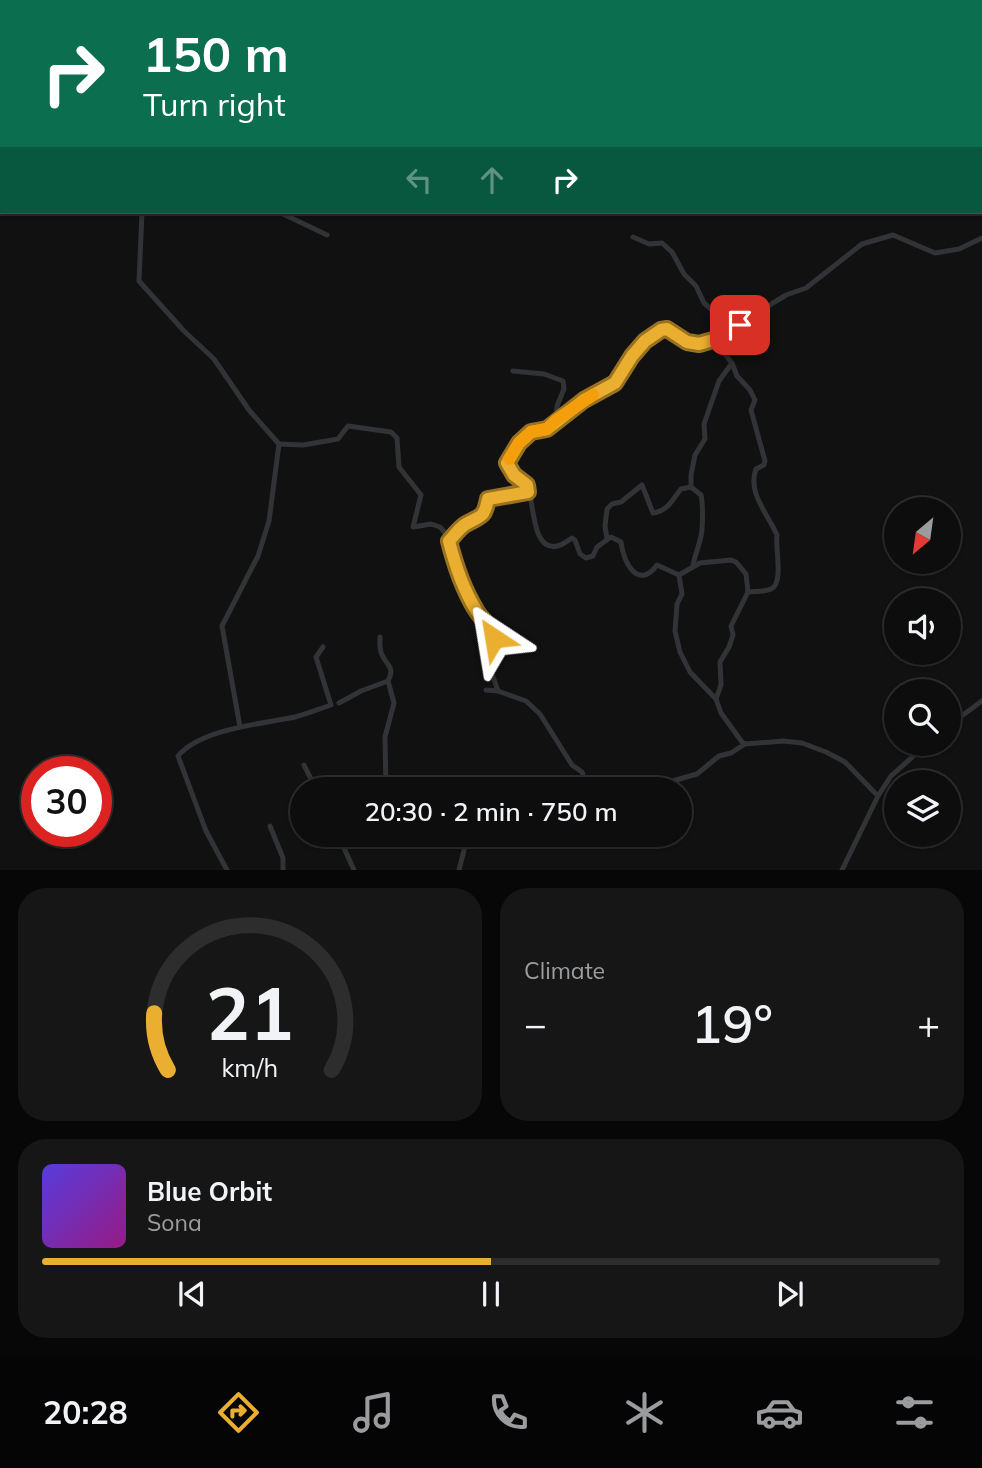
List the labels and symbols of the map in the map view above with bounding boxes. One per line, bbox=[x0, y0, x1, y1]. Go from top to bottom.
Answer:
pin bbox=[710, 295, 770, 355]
north arrow bbox=[884, 497, 961, 574]
position arrow bbox=[457, 601, 531, 675]
speed limit sign: 30 bbox=[21, 756, 112, 847]

